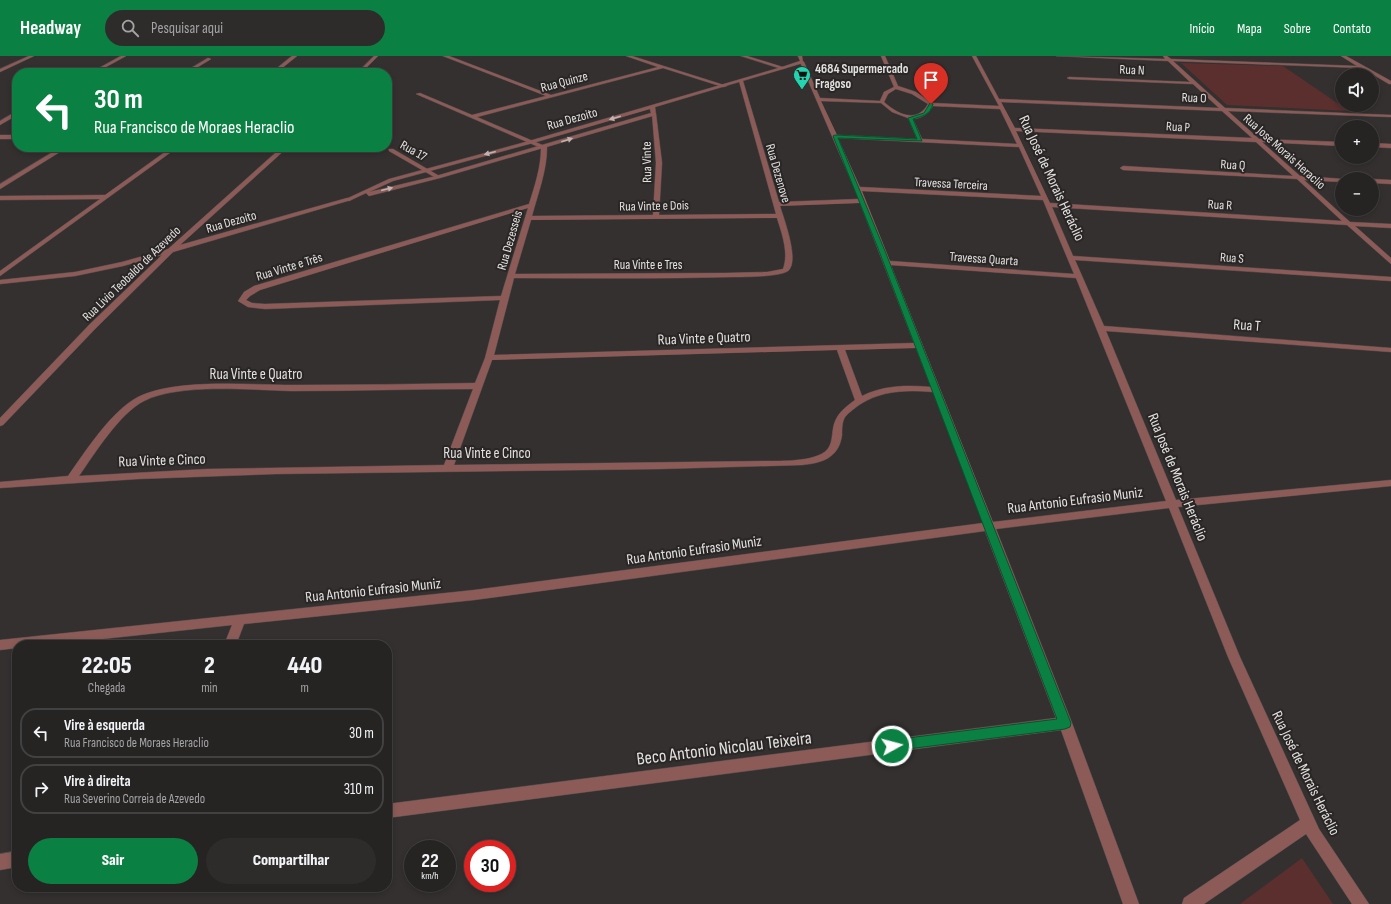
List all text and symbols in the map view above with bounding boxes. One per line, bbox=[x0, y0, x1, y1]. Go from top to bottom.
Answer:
search box bbox=[105, 10, 385, 46]
text: Headway bbox=[20, 17, 81, 40]
icon: search bbox=[119, 17, 141, 39]
text: Pesquisar aqui bbox=[151, 19, 223, 38]
text: Início bbox=[1189, 20, 1215, 37]
text: Mapa bbox=[1237, 20, 1262, 37]
text: Sobre bbox=[1284, 20, 1311, 37]
text: Contato bbox=[1333, 20, 1371, 37]
place label: 4684 Supermercado Fragoso bbox=[815, 61, 909, 92]
street label: Rua N bbox=[1119, 62, 1145, 78]
pin bbox=[914, 63, 948, 104]
supermarket icon: 4684 Supermercado Fragoso bbox=[792, 65, 812, 90]
street label: Rua Quinze bbox=[539, 68, 590, 96]
map controls bbox=[1335, 68, 1379, 216]
button: sound bbox=[1335, 68, 1379, 112]
icon: arrive bbox=[920, 69, 942, 91]
text: 30 m bbox=[94, 83, 143, 116]
icon: left bbox=[28, 84, 80, 136]
street label: Rua O bbox=[1181, 90, 1207, 106]
street label: Rua Dezoito bbox=[545, 104, 599, 134]
street label: Rua Jose Morais Heraclio bbox=[1240, 111, 1329, 193]
street label: Rua José de Morais Heráclio bbox=[1014, 112, 1089, 244]
one-way arrow bbox=[609, 115, 621, 121]
text: Rua Francisco de Moraes Heraclio bbox=[94, 117, 294, 138]
street label: Rua P bbox=[1166, 118, 1191, 136]
button: + bbox=[1335, 120, 1379, 164]
street label: Rua 17 bbox=[397, 137, 430, 165]
one-way arrow bbox=[561, 137, 573, 143]
street label: Rua Vinte bbox=[639, 141, 655, 183]
street label: Rua Dezenove bbox=[762, 142, 794, 205]
one-way arrow bbox=[484, 150, 496, 156]
street label: Rua Q bbox=[1220, 156, 1246, 174]
button: − bbox=[1335, 172, 1379, 216]
street label: Travessa Terceira bbox=[914, 174, 988, 194]
one-way arrow bbox=[381, 186, 394, 192]
street label: Rua R bbox=[1207, 196, 1233, 214]
street label: Rua Vinte e Dois bbox=[619, 197, 689, 215]
street label: Rua Dezoito bbox=[204, 207, 258, 237]
street label: Rua Dezesseis bbox=[494, 208, 526, 272]
street label: Rua Livio Teobaldo de Azevedo bbox=[79, 223, 184, 325]
street label: Rua Vinte e Três bbox=[254, 249, 325, 285]
street label: Travessa Quarta bbox=[949, 249, 1019, 269]
street label: Rua S bbox=[1219, 249, 1245, 267]
street label: Rua Vinte e Tres bbox=[614, 257, 683, 273]
street label: Rua T bbox=[1233, 315, 1261, 336]
street label: Rua Vinte e Quatro bbox=[657, 327, 751, 350]
street label: Rua Vinte e Quatro bbox=[209, 365, 303, 384]
street label: Rua José de Morais Heráclio bbox=[1143, 410, 1212, 544]
street label: Rua Vinte e Cinco bbox=[443, 444, 531, 463]
street label: Rua Vinte e Cinco bbox=[118, 449, 206, 472]
street label: Rua Antonio Eufrasio Muniz bbox=[1006, 483, 1144, 518]
street label: Rua Antonio Eufrasio Muniz bbox=[625, 532, 763, 569]
street label: Rua Antonio Eufrasio Muniz bbox=[304, 574, 442, 607]
text: 22:05 bbox=[82, 651, 132, 680]
text: 2 bbox=[204, 651, 215, 680]
text: 440 bbox=[287, 651, 322, 680]
text: Chegada bbox=[88, 680, 125, 696]
text: min bbox=[201, 680, 218, 696]
text: m bbox=[301, 680, 309, 696]
street label: Rua José de Morais Heráclio bbox=[1267, 708, 1344, 839]
text: Vire à esquerda bbox=[64, 716, 145, 735]
icon: left bbox=[30, 722, 52, 744]
text: 30 m bbox=[349, 724, 374, 743]
position arrow bbox=[871, 725, 913, 767]
street label: Beco Antonio Nicolau Teixeira bbox=[635, 727, 813, 770]
text: Rua Francisco de Moraes Heraclio bbox=[64, 735, 209, 751]
text: Vire à direita bbox=[64, 772, 131, 791]
icon: right bbox=[30, 778, 52, 800]
text: 310 m bbox=[344, 780, 374, 799]
text: Rua Severino Correia de Azevedo bbox=[64, 791, 205, 807]
button: Sair bbox=[28, 838, 198, 884]
button: Compartilhar bbox=[206, 838, 376, 884]
speed limit sign: 30 bbox=[464, 840, 516, 892]
text: 22 bbox=[421, 849, 439, 873]
text: km/h bbox=[421, 870, 439, 882]

